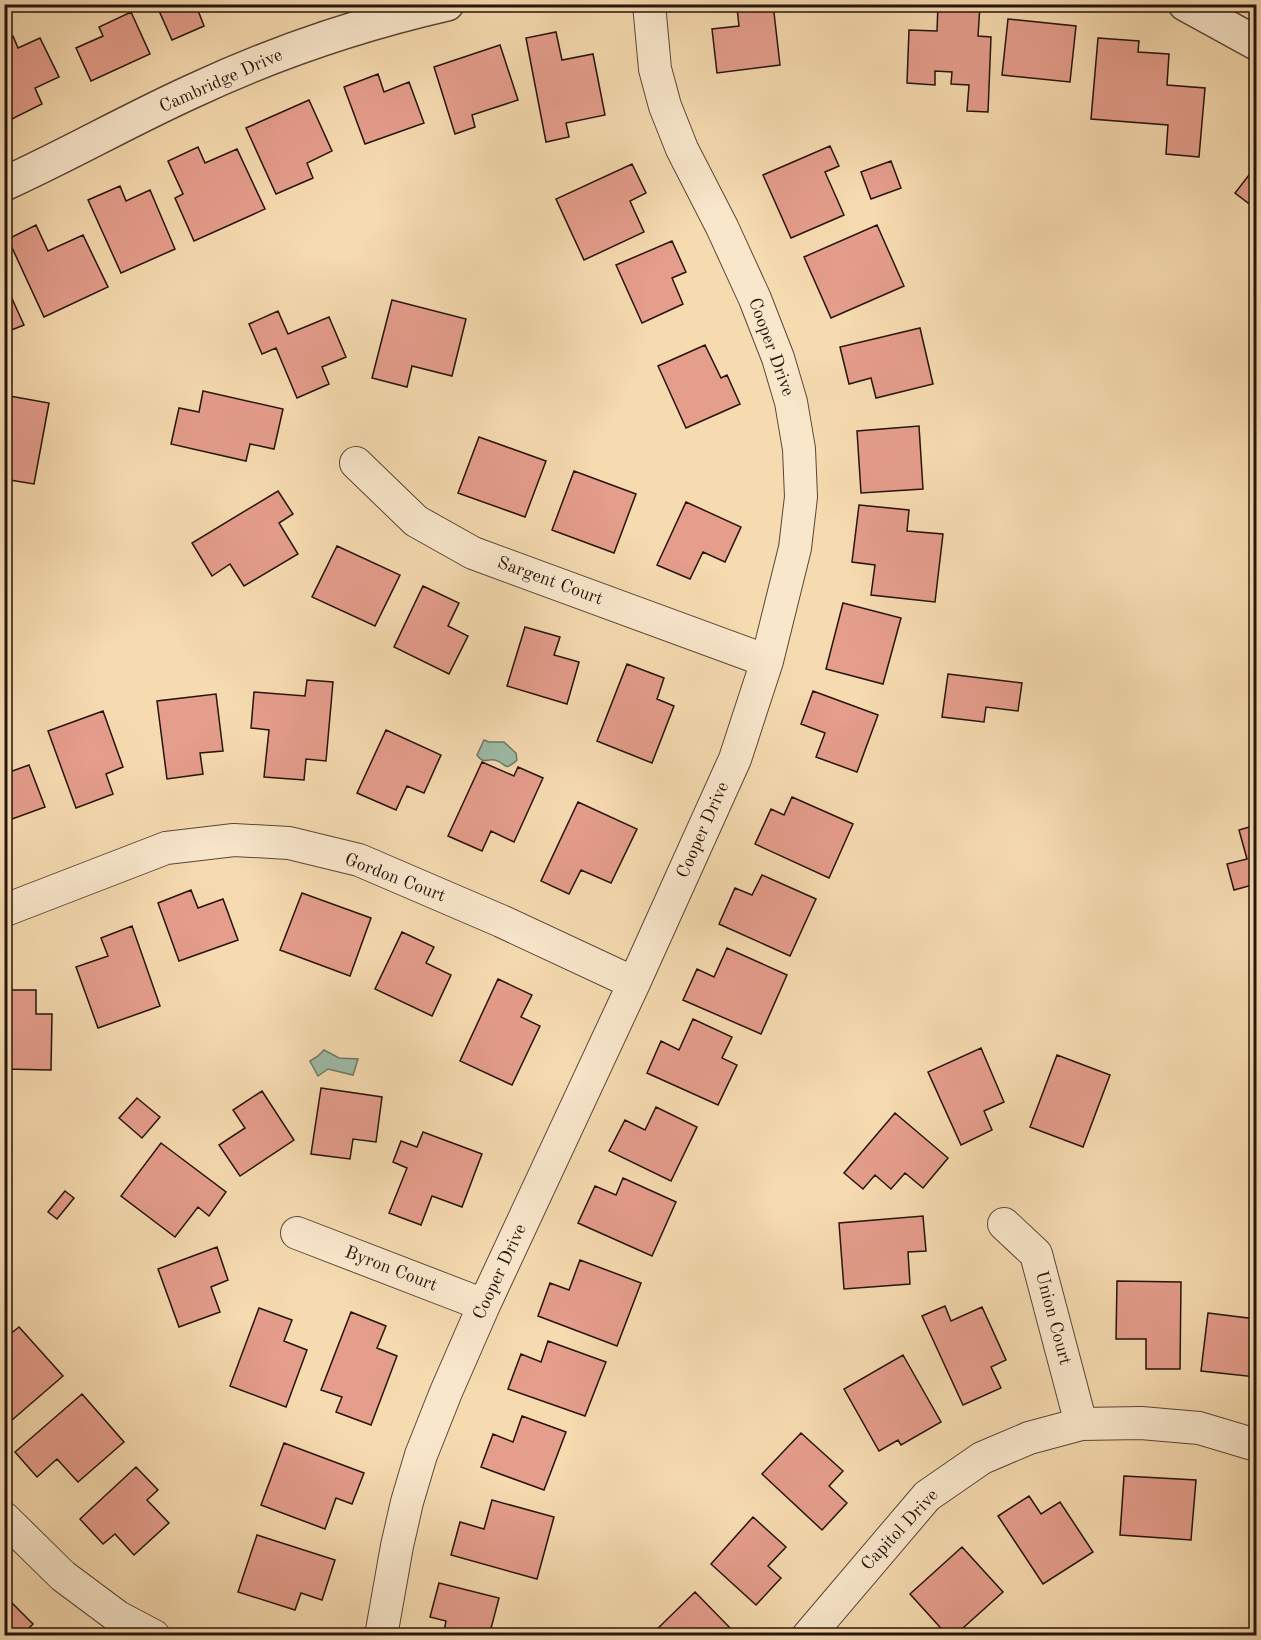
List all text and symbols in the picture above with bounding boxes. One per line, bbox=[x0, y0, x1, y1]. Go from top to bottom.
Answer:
street label: Cambridge Drive bbox=[157, 46, 285, 116]
street label: Cooper Drive bbox=[745, 295, 797, 399]
street label: Sargent Court bbox=[495, 554, 605, 608]
street label: Cooper Drive bbox=[674, 779, 732, 881]
street label: Gordon Court bbox=[342, 850, 448, 906]
street label: Cooper Drive bbox=[470, 1221, 530, 1323]
street label: Byron Court bbox=[342, 1243, 440, 1295]
street label: Union Court bbox=[1032, 1269, 1074, 1367]
street label: Capitol Drive bbox=[858, 1486, 942, 1574]

